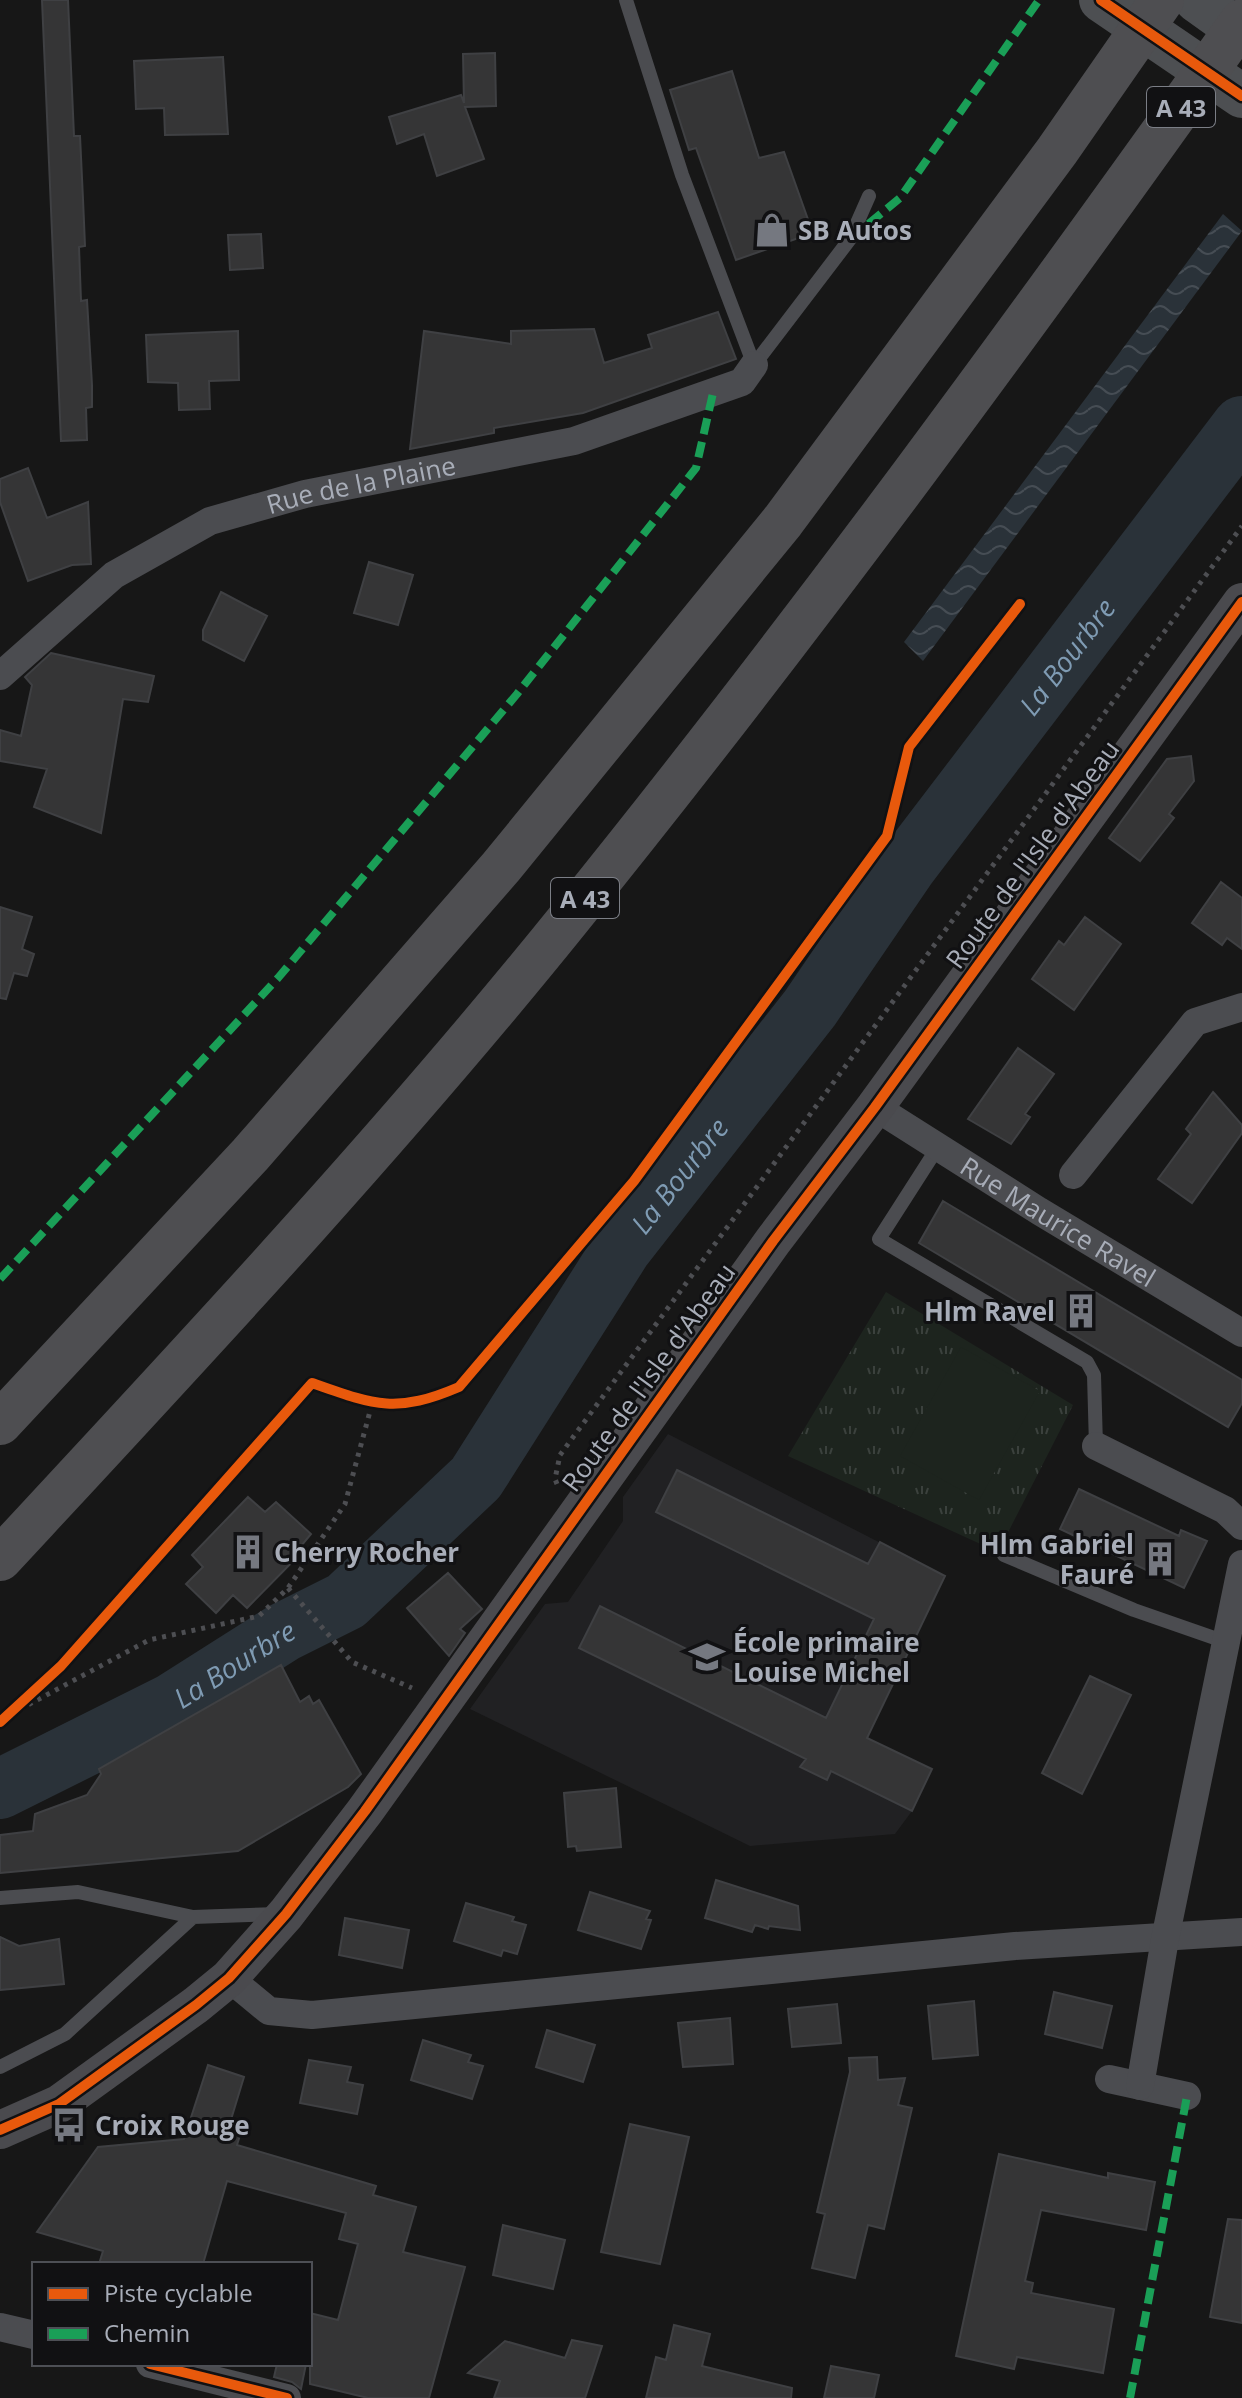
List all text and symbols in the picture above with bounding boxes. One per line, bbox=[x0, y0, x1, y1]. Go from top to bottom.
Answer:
road number: A 43 bbox=[1147, 87, 1215, 127]
shop icon: SB Autos bbox=[753, 211, 791, 249]
place label: SB Autos bbox=[798, 212, 912, 248]
street label: Rue de la Plaine bbox=[262, 447, 459, 522]
water label: La Bourbre bbox=[1010, 590, 1123, 723]
street label: Route de l'Isle d'Abeau bbox=[937, 732, 1127, 976]
road number: A 43 bbox=[551, 878, 619, 918]
water label: La Bourbre bbox=[622, 1109, 736, 1241]
street label: Rue Maurice Ravel bbox=[954, 1148, 1162, 1295]
street label: Route de l'Isle d'Abeau bbox=[553, 1255, 743, 1499]
building icon: Hlm Ravel bbox=[1062, 1292, 1100, 1330]
place label: Hlm Ravel bbox=[924, 1293, 1055, 1329]
place label: Hlm Gabriel Fauré bbox=[980, 1526, 1134, 1592]
building icon: Cherry Rocher bbox=[229, 1533, 267, 1571]
place label: Cherry Rocher bbox=[274, 1534, 459, 1570]
building icon: Hlm Gabriel Fauré bbox=[1141, 1540, 1179, 1578]
water label: La Bourbre bbox=[166, 1611, 301, 1716]
place label: École primaire Louise Michel bbox=[733, 1624, 920, 1690]
school or university icon: École primaire Louise Michel bbox=[688, 1638, 726, 1676]
bus stop icon: Croix Rouge bbox=[50, 2106, 88, 2144]
place label: Croix Rouge bbox=[95, 2107, 250, 2143]
legend bbox=[32, 2262, 312, 2366]
text: Piste cyclable bbox=[104, 2276, 253, 2309]
text: Chemin bbox=[104, 2316, 190, 2349]

